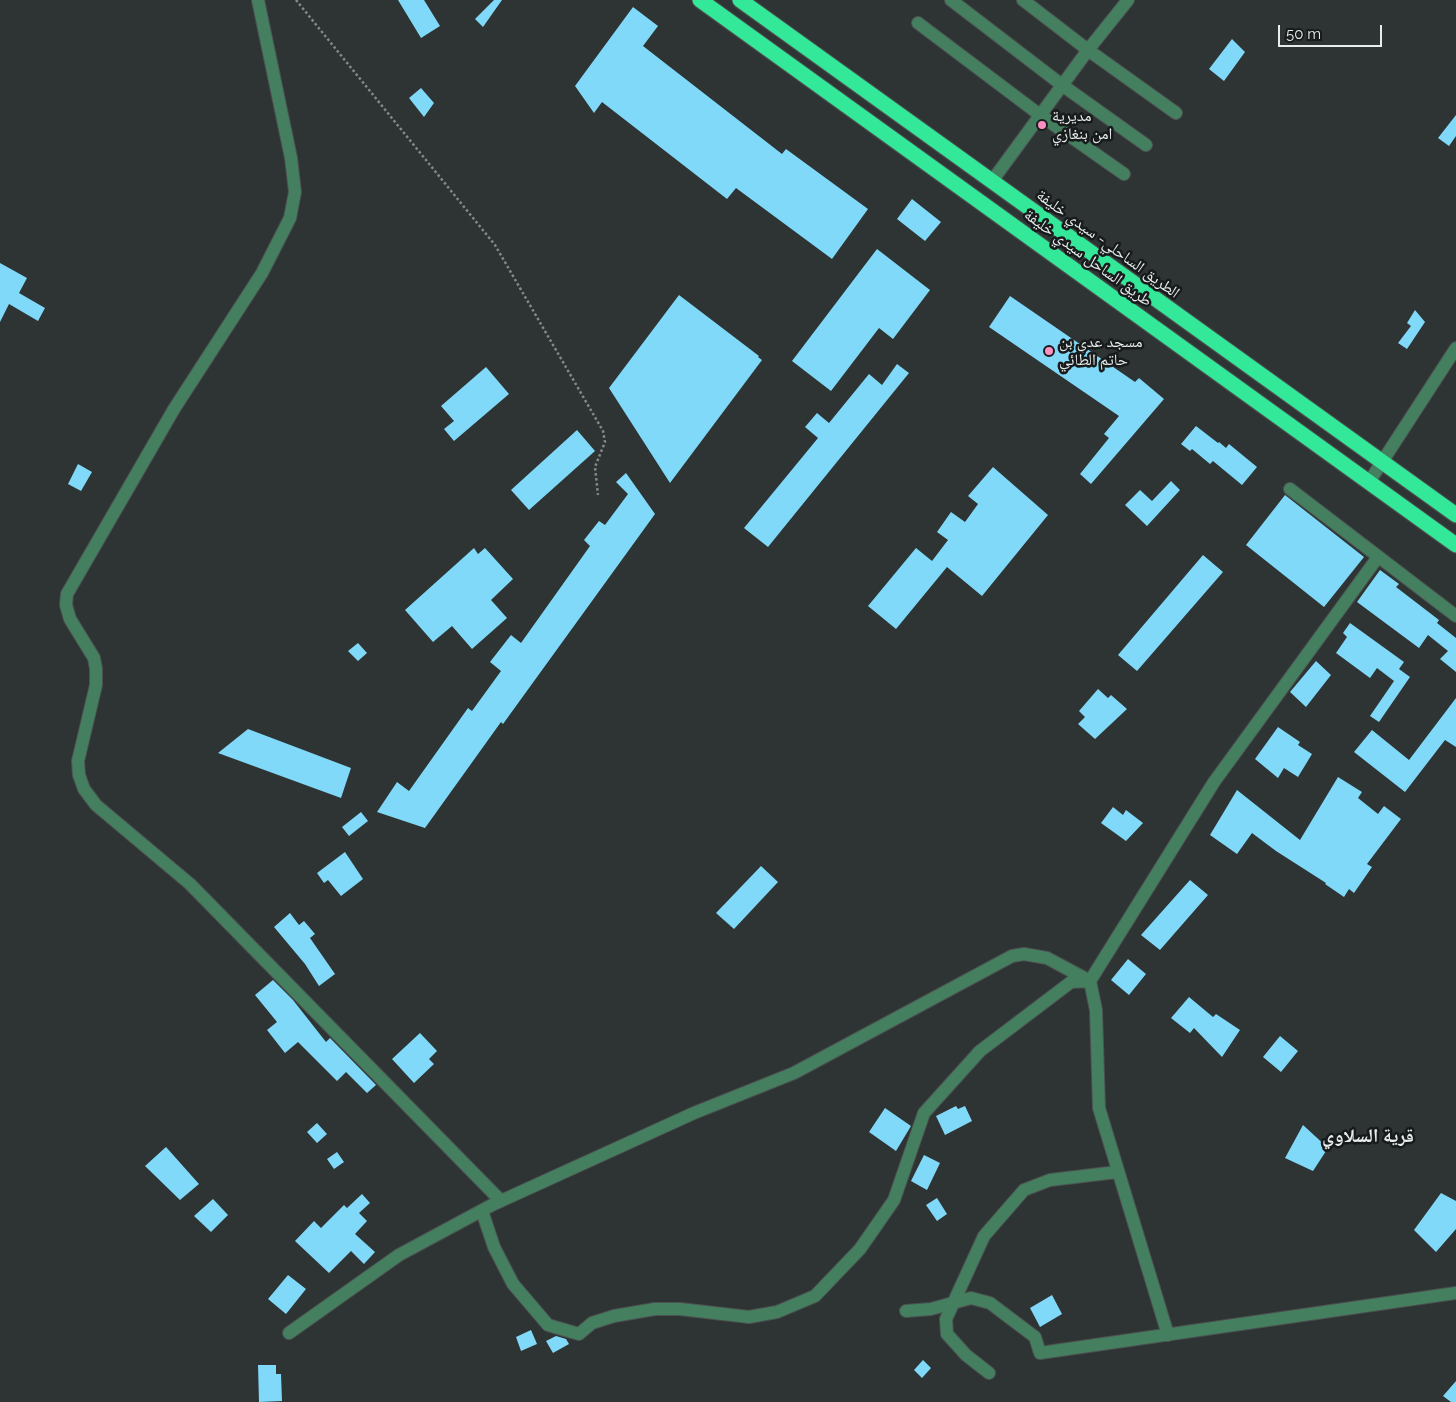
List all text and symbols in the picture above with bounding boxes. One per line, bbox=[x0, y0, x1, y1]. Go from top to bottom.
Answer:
scale bar bbox=[1281, 15, 1385, 47]
text: 50 m bbox=[1286, 25, 1321, 43]
place label: مديرية امن بنغازي bbox=[1052, 106, 1112, 144]
marker: مديرية امن بنغازي bbox=[1036, 119, 1048, 131]
street label: الطريق الساحلي- سيدي خليفة bbox=[1033, 186, 1183, 302]
street label: طريق الساحل سيدي خليفة bbox=[1020, 205, 1156, 311]
place label: مسجد عدي بن حاتم الطائي bbox=[1059, 332, 1143, 370]
marker: مسجد عدي بن حاتم الطائي bbox=[1043, 345, 1055, 357]
district label: قرية السلاوي bbox=[1322, 1125, 1414, 1147]

